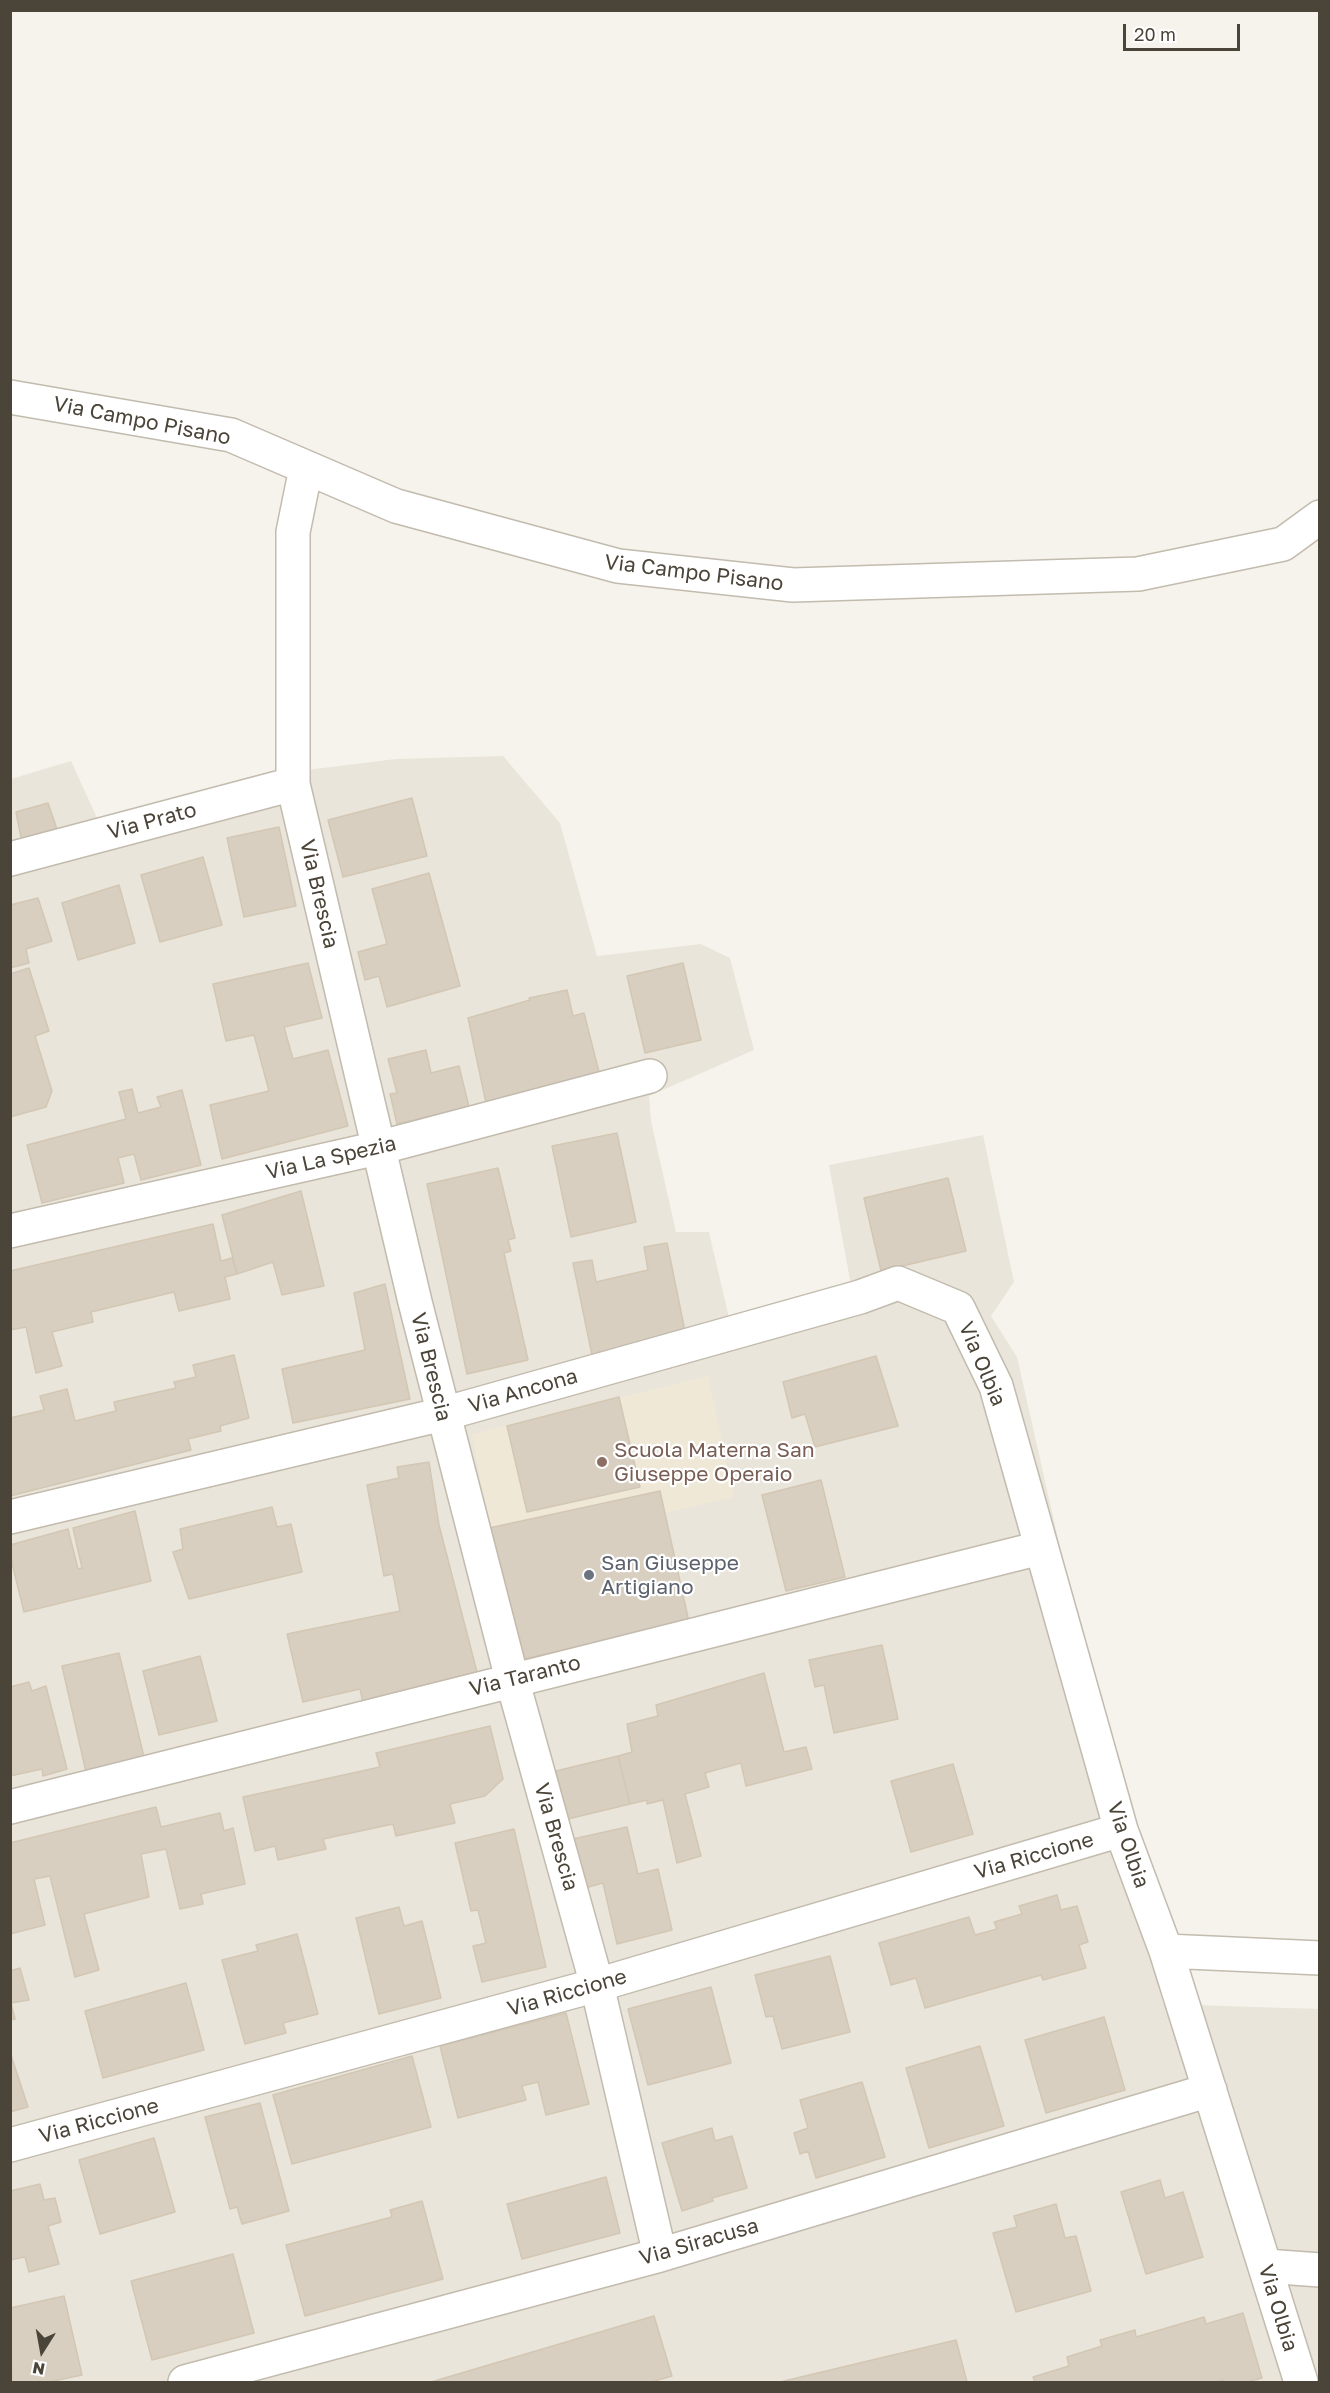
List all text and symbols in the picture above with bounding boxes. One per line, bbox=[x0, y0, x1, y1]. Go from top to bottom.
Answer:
scale bar bbox=[1126, 12, 1243, 50]
text: 20 m bbox=[1134, 23, 1176, 45]
street label: Via Campo Pisano bbox=[51, 391, 233, 451]
street label: Via Campo Pisano bbox=[603, 550, 785, 596]
street label: Via Prato bbox=[105, 797, 199, 845]
street label: Via Brescia bbox=[294, 837, 344, 951]
street label: Via La Spezia bbox=[263, 1131, 399, 1185]
street label: Via Brescia bbox=[405, 1310, 457, 1424]
street label: Via Olbia bbox=[953, 1318, 1011, 1410]
street label: Via Ancona bbox=[465, 1363, 581, 1419]
place label: Scuola Materna San Giuseppe Operaio bbox=[614, 1437, 815, 1487]
marker: Scuola Materna San Giuseppe Operaio bbox=[595, 1455, 609, 1469]
place label: San Giuseppe Artigiano bbox=[601, 1550, 739, 1600]
marker: San Giuseppe Artigiano bbox=[582, 1568, 596, 1582]
street label: Via Taranto bbox=[467, 1650, 583, 1702]
street label: Via Brescia bbox=[529, 1780, 583, 1894]
street label: Via Olbia bbox=[1102, 1799, 1154, 1891]
street label: Via Riccione bbox=[971, 1827, 1097, 1885]
street label: Via Riccione bbox=[504, 1964, 630, 2022]
street label: Via Riccione bbox=[36, 2093, 162, 2149]
street label: Via Siracusa bbox=[636, 2213, 762, 2271]
street label: Via Olbia bbox=[1253, 2262, 1303, 2354]
north arrow bbox=[12, 2321, 72, 2381]
text: N bbox=[31, 2358, 46, 2380]

